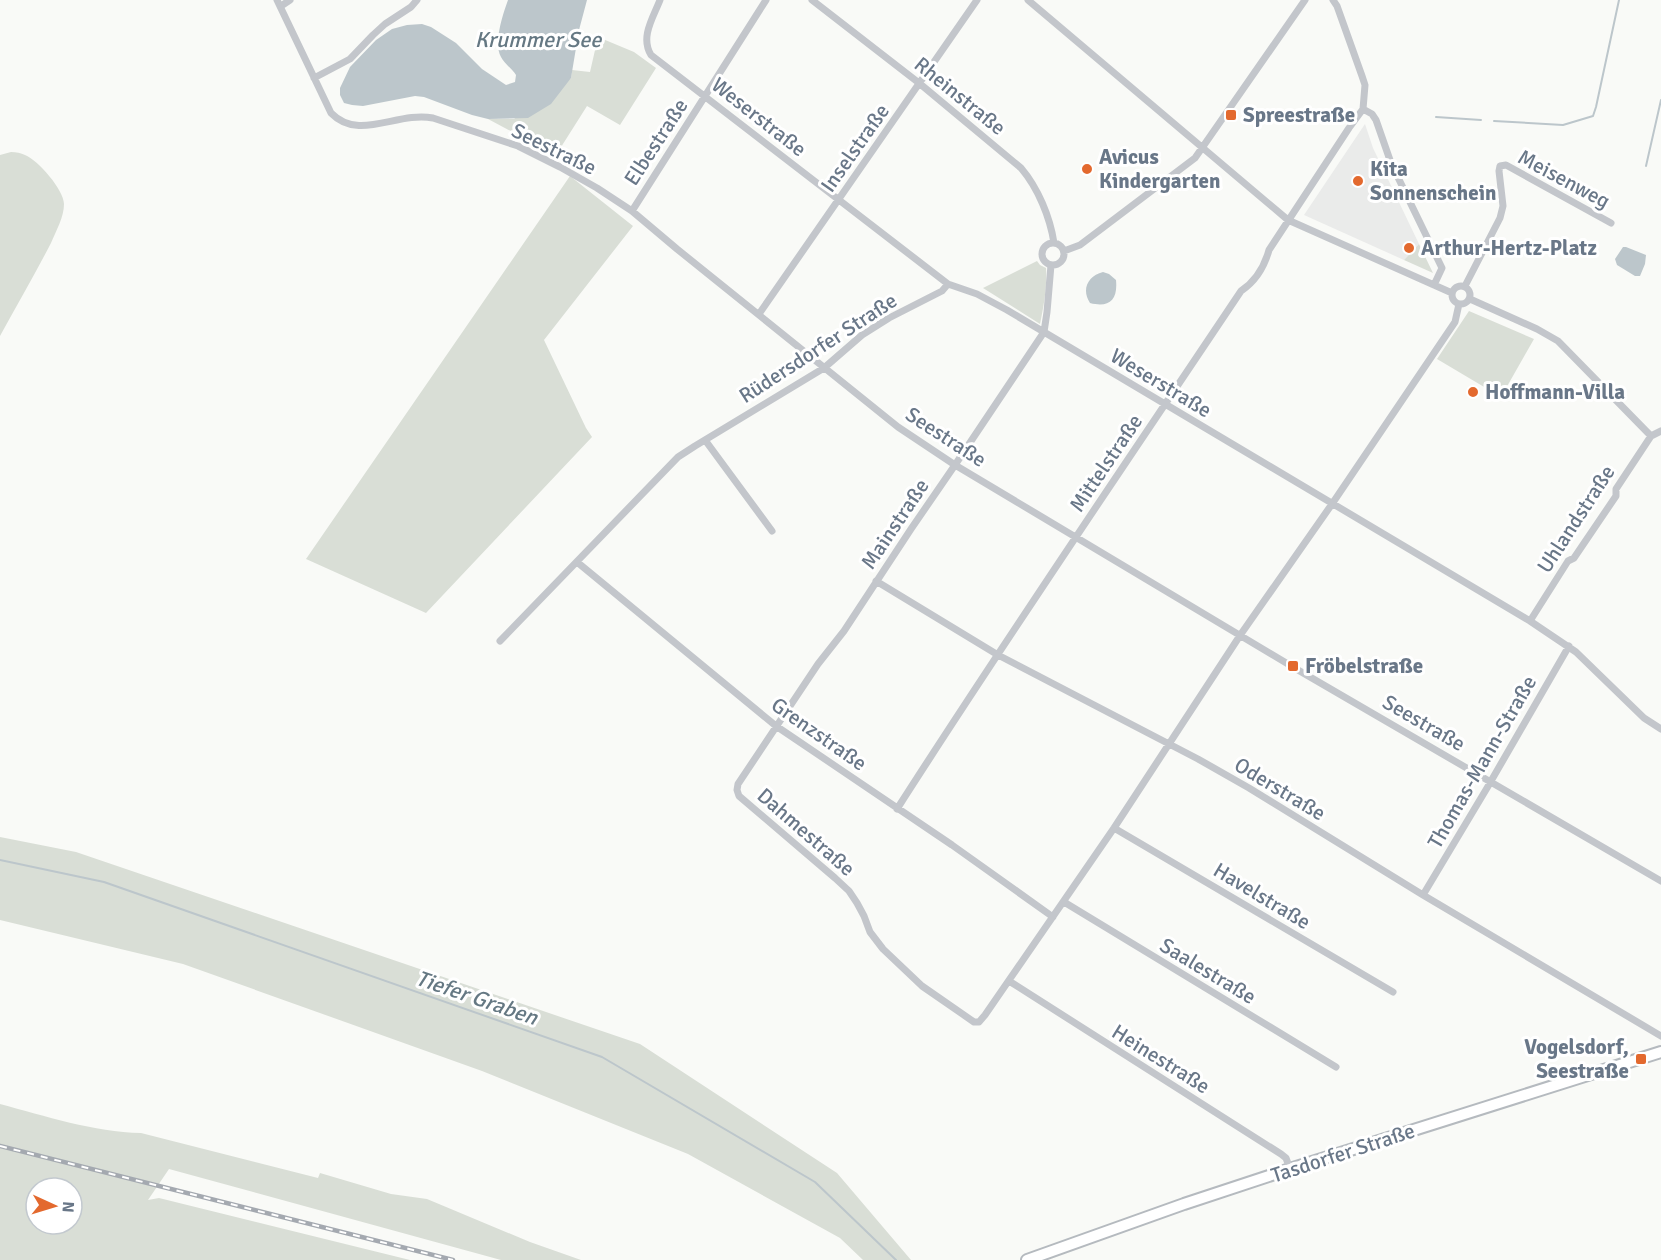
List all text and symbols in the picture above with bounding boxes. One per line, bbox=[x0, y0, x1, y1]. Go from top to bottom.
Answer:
water label: Krummer See bbox=[475, 26, 602, 53]
street label: Rheinstraße bbox=[909, 51, 1011, 141]
street label: Weserstraße bbox=[706, 72, 812, 162]
street label: Elbestraße bbox=[618, 94, 694, 190]
street label: Inselstraße bbox=[815, 99, 895, 197]
place label: Spreestraße bbox=[1243, 102, 1355, 128]
marker: Spreestraße bbox=[1224, 108, 1238, 122]
street label: Seestraße bbox=[507, 117, 601, 181]
place label: Avicus Kindergarten bbox=[1099, 144, 1220, 194]
street label: Meisenweg bbox=[1514, 144, 1614, 214]
place label: Kita Sonnenschein bbox=[1370, 156, 1496, 206]
marker: Avicus Kindergarten bbox=[1080, 162, 1094, 176]
marker: Kita Sonnenschein bbox=[1351, 174, 1365, 188]
place label: Arthur-Hertz-Platz bbox=[1421, 235, 1597, 261]
marker: Arthur-Hertz-Platz bbox=[1402, 241, 1416, 255]
street label: Rüdersdorfer Straße bbox=[734, 287, 902, 409]
street label: Weserstraße bbox=[1106, 343, 1216, 423]
place label: Hoffmann-Villa bbox=[1485, 379, 1625, 405]
marker: Hoffmann-Villa bbox=[1466, 385, 1480, 399]
street label: Seestraße bbox=[901, 401, 991, 473]
street label: Mittelstraße bbox=[1064, 409, 1148, 517]
street label: Uhlandstraße bbox=[1532, 460, 1620, 578]
street label: Mainstraße bbox=[855, 474, 935, 574]
place label: Fröbelstraße bbox=[1305, 653, 1423, 679]
marker: Fröbelstraße bbox=[1286, 659, 1300, 673]
street label: Thomas-Mann-Straße bbox=[1422, 671, 1542, 853]
street label: Seestraße bbox=[1378, 689, 1470, 757]
street label: Grenzstraße bbox=[766, 692, 872, 776]
street label: Oderstraße bbox=[1230, 752, 1330, 826]
street label: Dahmestraße bbox=[752, 782, 860, 882]
street label: Havelstraße bbox=[1209, 857, 1315, 935]
street label: Saalestraße bbox=[1155, 932, 1261, 1010]
water label: Tiefer Graben bbox=[413, 964, 542, 1031]
street label: Heinestraße bbox=[1107, 1019, 1215, 1099]
place label: Vogelsdorf, Seestraße bbox=[1524, 1034, 1629, 1084]
marker: Vogelsdorf, Seestraße bbox=[1634, 1052, 1648, 1066]
street label: Tasdorfer Straße bbox=[1268, 1118, 1418, 1188]
north arrow bbox=[24, 1176, 84, 1236]
text: N bbox=[58, 1201, 78, 1213]

